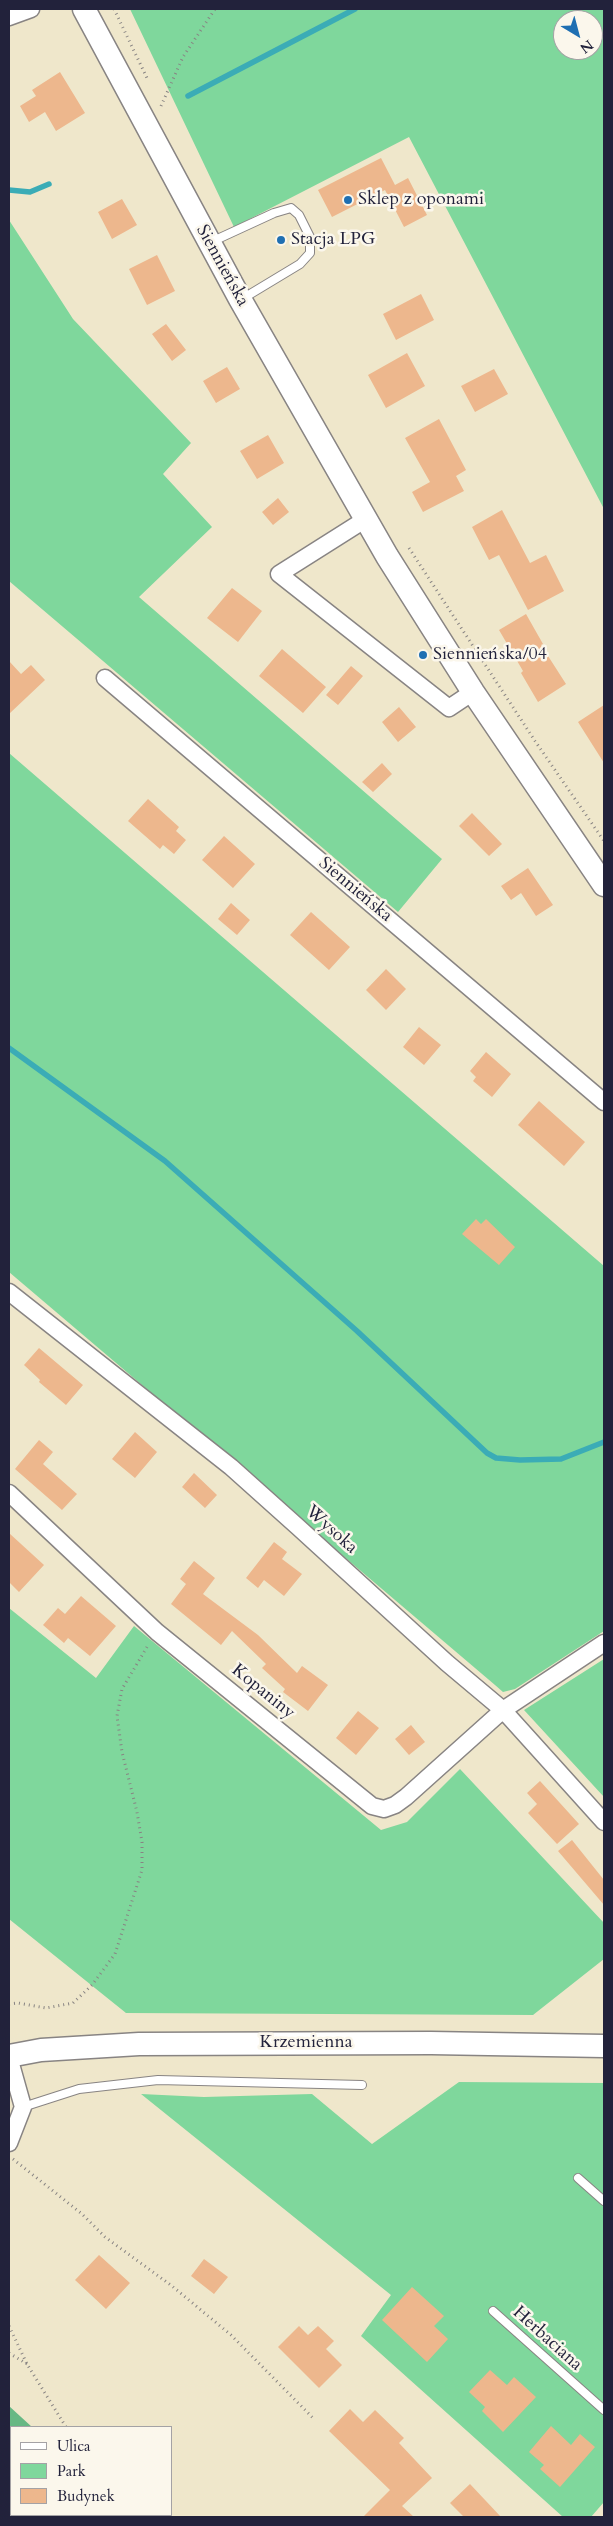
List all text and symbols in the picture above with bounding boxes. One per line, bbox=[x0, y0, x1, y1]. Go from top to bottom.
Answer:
north arrow bbox=[553, 10, 603, 60]
text: N bbox=[576, 35, 597, 58]
place label: Sklep z oponami bbox=[358, 189, 484, 211]
marker: Sklep z oponami bbox=[342, 194, 354, 206]
street label: Siennieńska bbox=[191, 222, 253, 310]
place label: Stacja LPG bbox=[291, 229, 375, 251]
marker: Stacja LPG bbox=[275, 234, 287, 246]
place label: Siennieńska/04 bbox=[433, 644, 547, 666]
marker: Siennieńska/04 bbox=[417, 649, 429, 661]
street label: Siennieńska bbox=[314, 853, 396, 927]
street label: Wysoka bbox=[301, 1501, 361, 1559]
street label: Kopaniny bbox=[227, 1660, 299, 1724]
street label: Krzemienna bbox=[260, 2032, 352, 2054]
street label: Herbaciana bbox=[508, 2302, 586, 2376]
legend bbox=[10, 2426, 172, 2516]
text: Ulica bbox=[57, 2436, 91, 2456]
text: Park bbox=[57, 2461, 86, 2481]
text: Budynek bbox=[57, 2486, 115, 2506]

